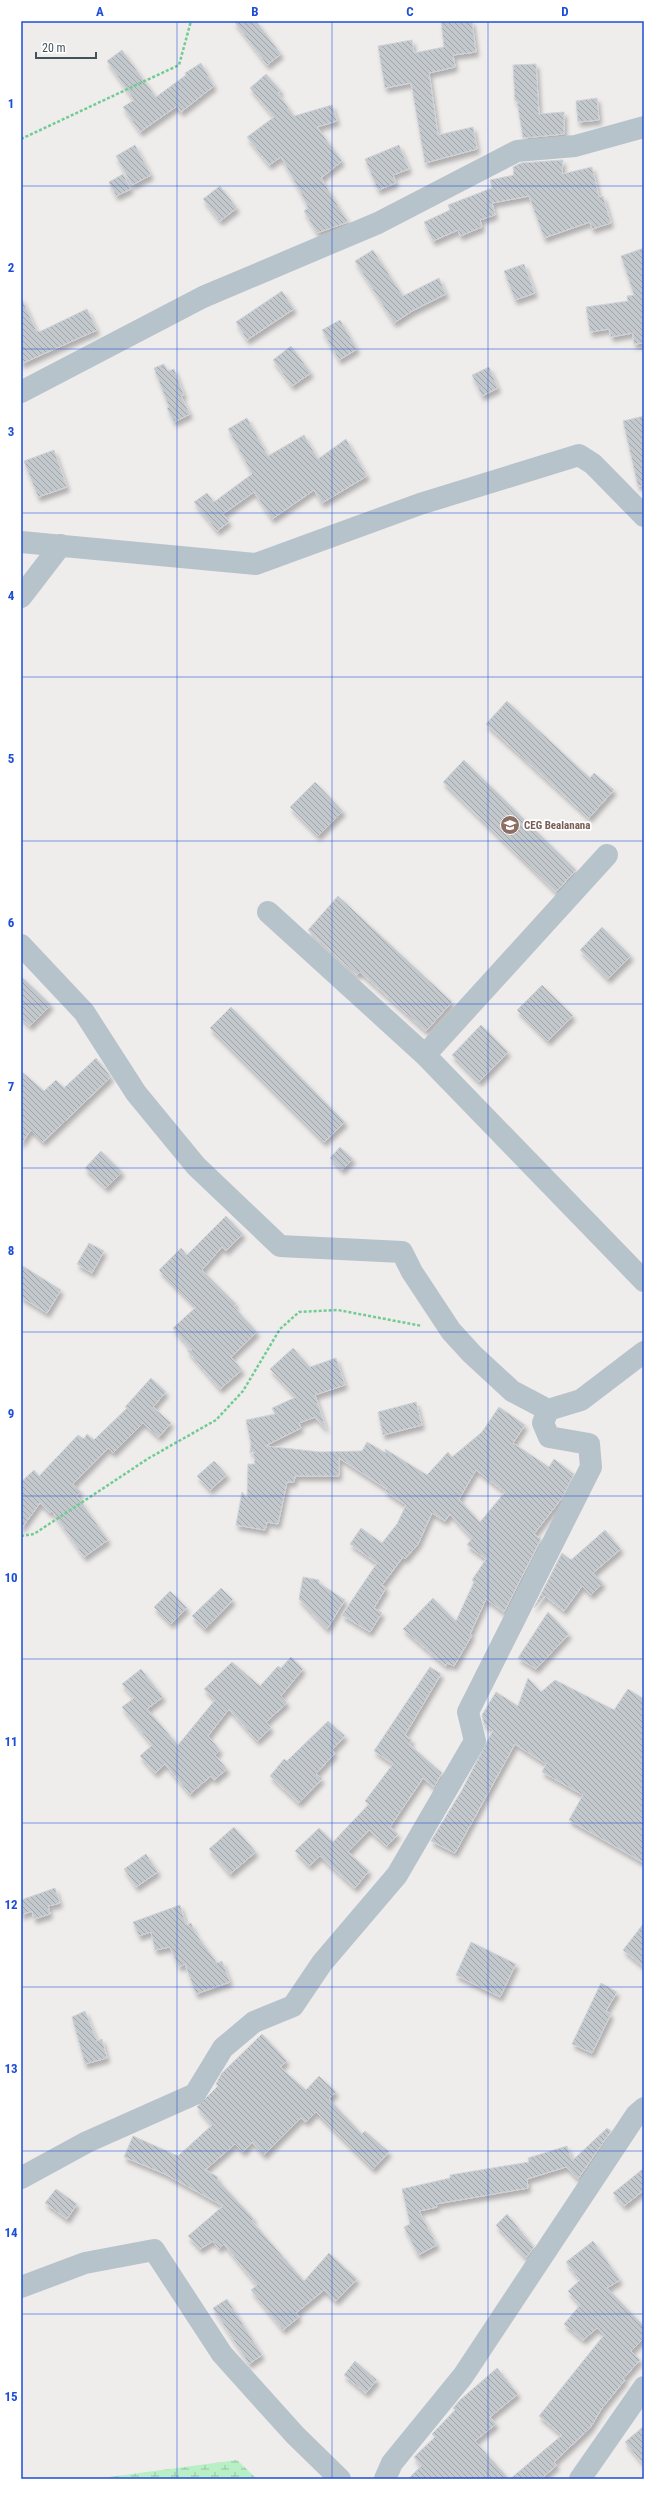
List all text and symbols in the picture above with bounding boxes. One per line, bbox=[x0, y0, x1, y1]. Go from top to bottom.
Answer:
text: A bbox=[96, 4, 104, 19]
text: B bbox=[251, 4, 259, 19]
text: C bbox=[406, 4, 414, 19]
text: D bbox=[561, 4, 569, 19]
scale bar bbox=[36, 34, 96, 60]
text: 20 m bbox=[42, 41, 66, 55]
text: 1 bbox=[8, 96, 14, 111]
text: 2 bbox=[8, 260, 15, 275]
text: 3 bbox=[8, 424, 14, 439]
text: 4 bbox=[8, 588, 15, 603]
text: 5 bbox=[8, 751, 15, 766]
school or university icon: CEG Bealanana bbox=[499, 814, 521, 836]
place label: CEG Bealanana bbox=[524, 819, 590, 832]
text: 6 bbox=[8, 915, 15, 930]
text: 7 bbox=[8, 1079, 15, 1094]
text: 8 bbox=[8, 1243, 14, 1258]
text: 9 bbox=[8, 1406, 14, 1421]
text: 10 bbox=[4, 1570, 18, 1585]
text: 11 bbox=[4, 1734, 18, 1749]
text: 12 bbox=[4, 1897, 18, 1912]
text: 13 bbox=[4, 2061, 18, 2076]
text: 14 bbox=[4, 2225, 18, 2240]
text: 15 bbox=[4, 2389, 18, 2404]

